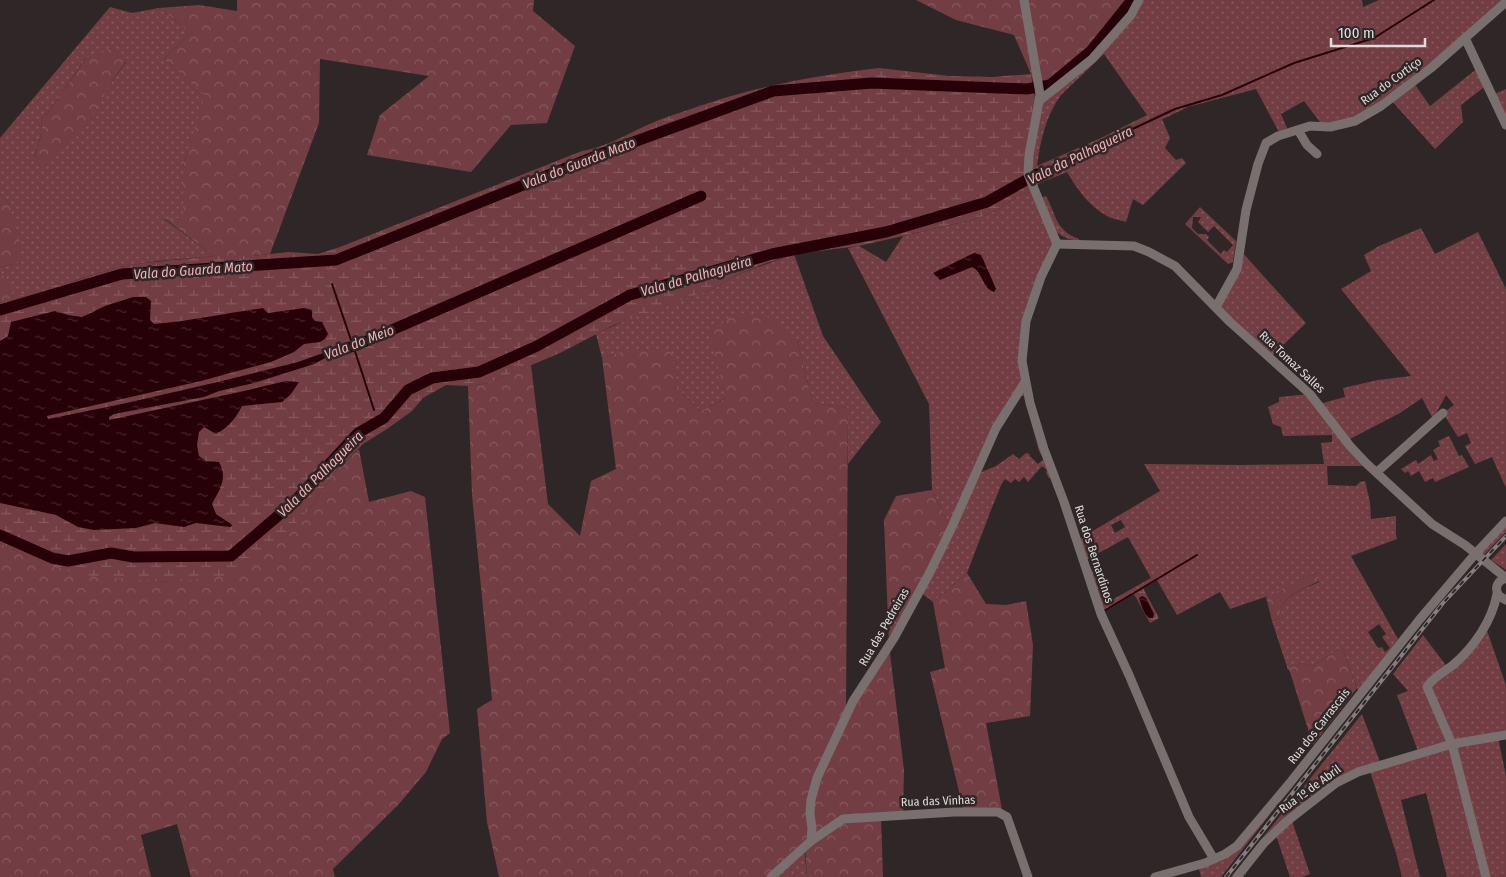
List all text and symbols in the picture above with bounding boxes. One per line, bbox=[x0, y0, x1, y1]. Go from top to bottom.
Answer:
scale bar bbox=[1331, 15, 1425, 47]
text: 100 m bbox=[1338, 24, 1375, 42]
street label: Rua do Cortiço bbox=[1358, 54, 1424, 108]
water label: Vala da Palhagueira bbox=[1025, 123, 1135, 188]
water label: Vala do Guarda Mato bbox=[520, 134, 638, 193]
water label: Vala da Palhagueira bbox=[639, 252, 754, 300]
water label: Vala do Guarda Mato bbox=[133, 258, 253, 283]
water label: Vala do Meio bbox=[322, 321, 397, 364]
street label: Rua Tomaz Salles bbox=[1256, 328, 1328, 396]
water label: Vala da Palhagueira bbox=[274, 428, 367, 521]
street label: Rua dos Bernardinos bbox=[1072, 503, 1116, 605]
street label: Rua das Pedreiras bbox=[856, 586, 912, 668]
street label: Rua dos Carrascais bbox=[1285, 685, 1353, 767]
street label: Rua 1º de Abril bbox=[1276, 762, 1344, 816]
street label: Rua das Vinhas bbox=[901, 793, 975, 809]

